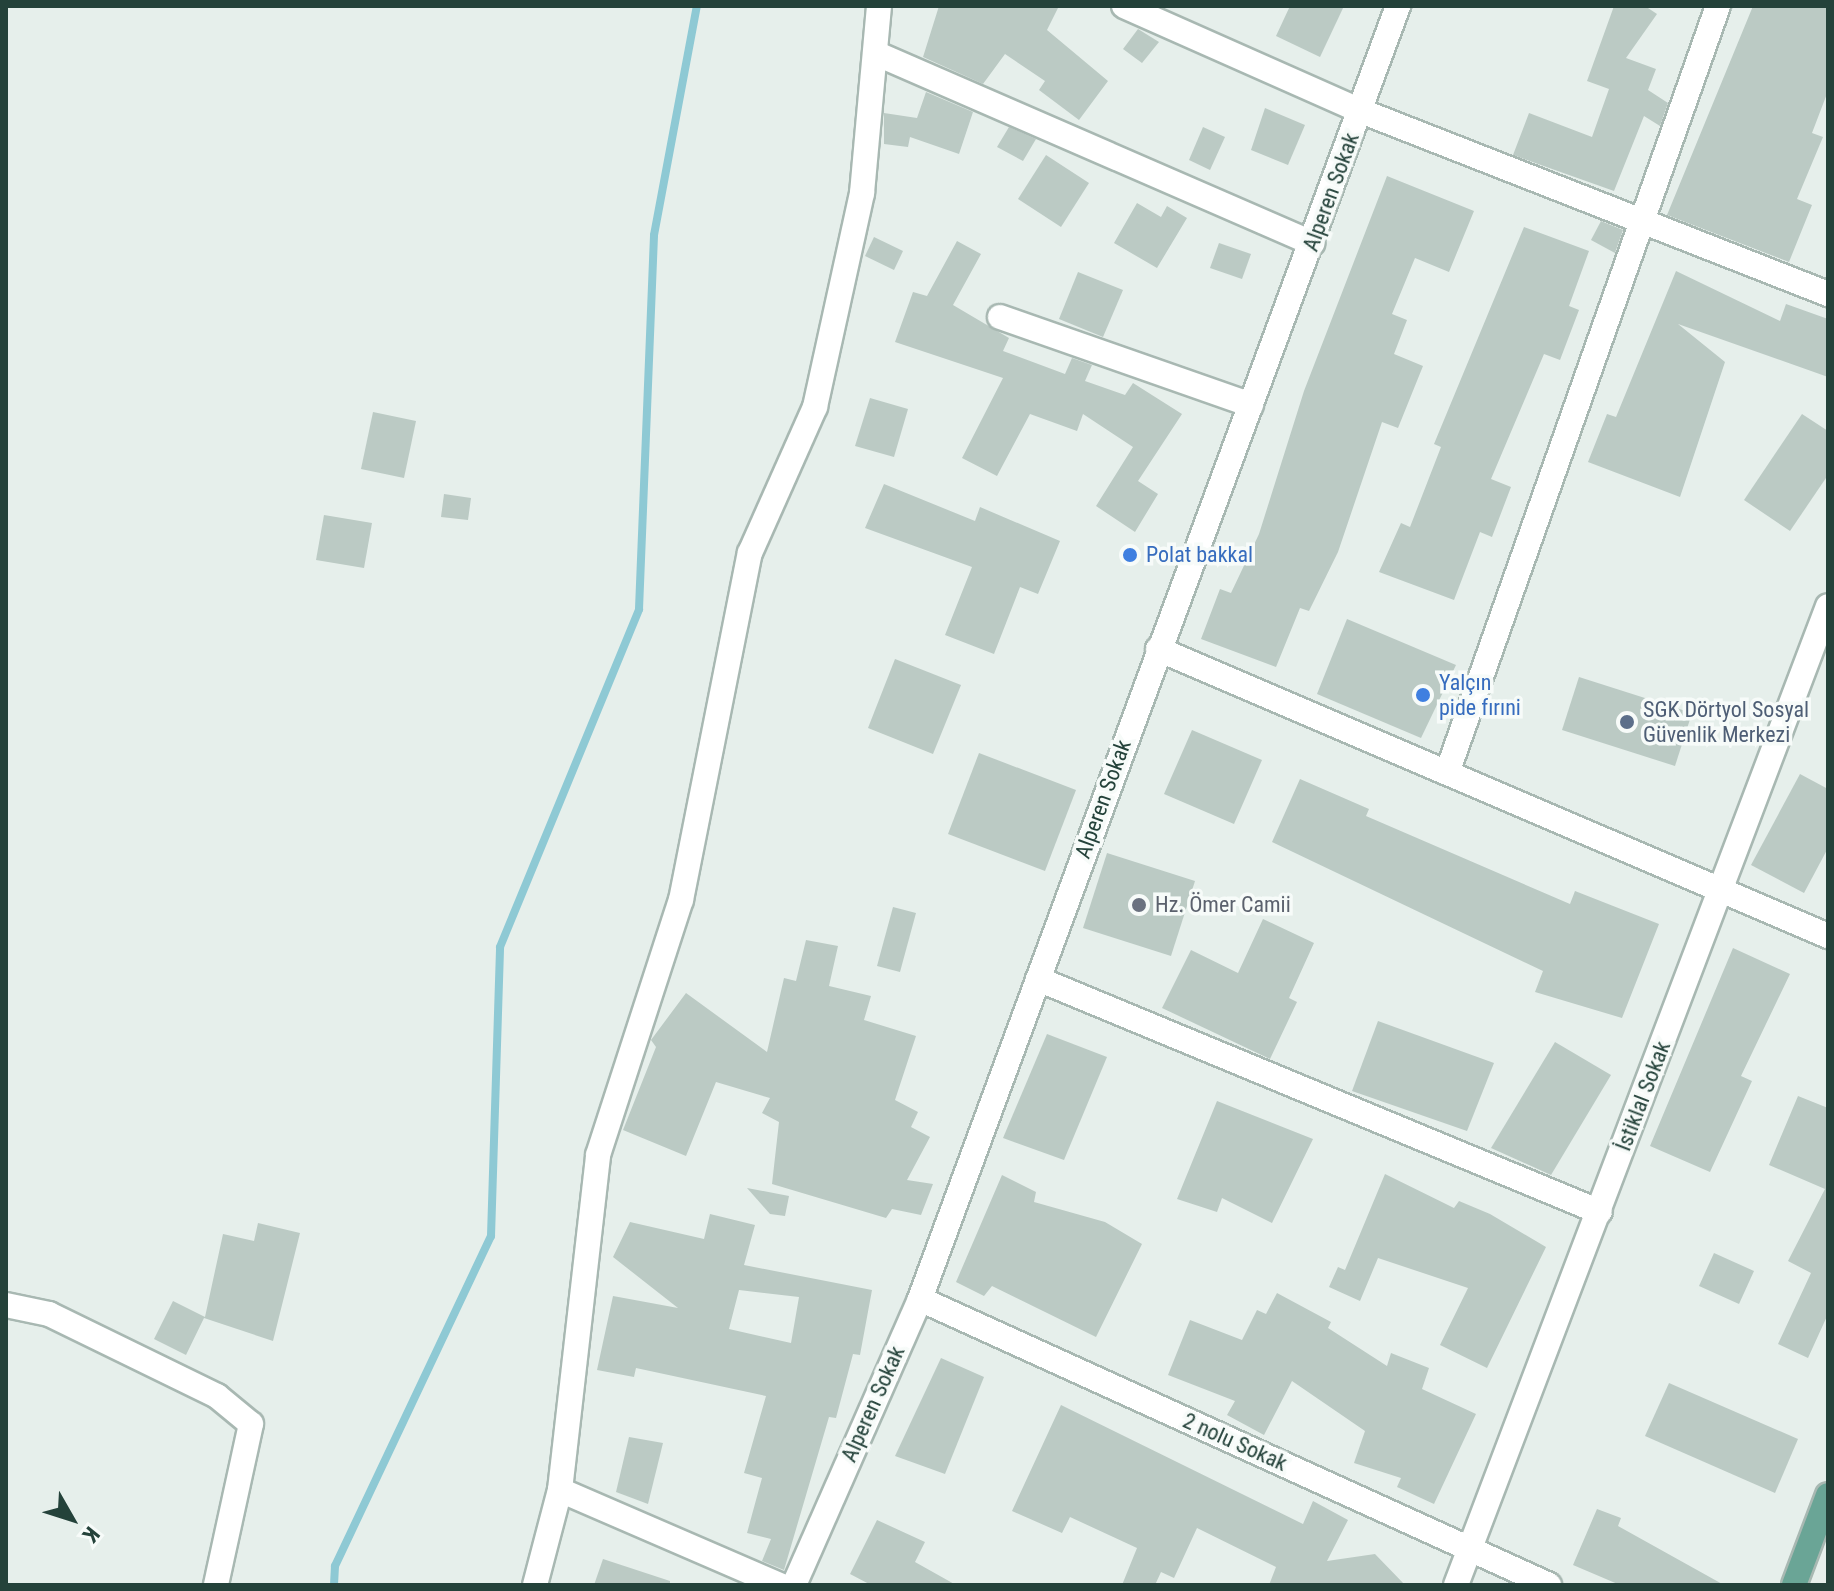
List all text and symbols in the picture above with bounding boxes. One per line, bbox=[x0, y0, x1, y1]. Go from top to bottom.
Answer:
street label: Alperen Sokak bbox=[1297, 129, 1365, 255]
place label: Polat bakkal bbox=[1146, 542, 1253, 568]
marker: Polat bakkal bbox=[1121, 546, 1139, 564]
place label: Yalçın pide fırıni bbox=[1439, 669, 1521, 720]
marker: Yalçın pide fırıni bbox=[1414, 686, 1432, 704]
place label: SGK Dörtyol Sosyal Güvenlik Merkezi bbox=[1643, 696, 1809, 748]
marker: SGK Dörtyol Sosyal Güvenlik Merkezi bbox=[1618, 713, 1636, 731]
street label: Alperen Sokak bbox=[1069, 736, 1137, 862]
place label: Hz. Ömer Camii bbox=[1155, 892, 1291, 918]
marker: Hz. Ömer Camii bbox=[1130, 896, 1148, 914]
street label: İstiklal Sokak bbox=[1610, 1037, 1676, 1155]
street label: Alperen Sokak bbox=[836, 1342, 910, 1466]
street label: 2 nolu Sokak bbox=[1179, 1407, 1291, 1477]
north arrow bbox=[32, 1479, 112, 1559]
text: K bbox=[78, 1522, 105, 1547]

